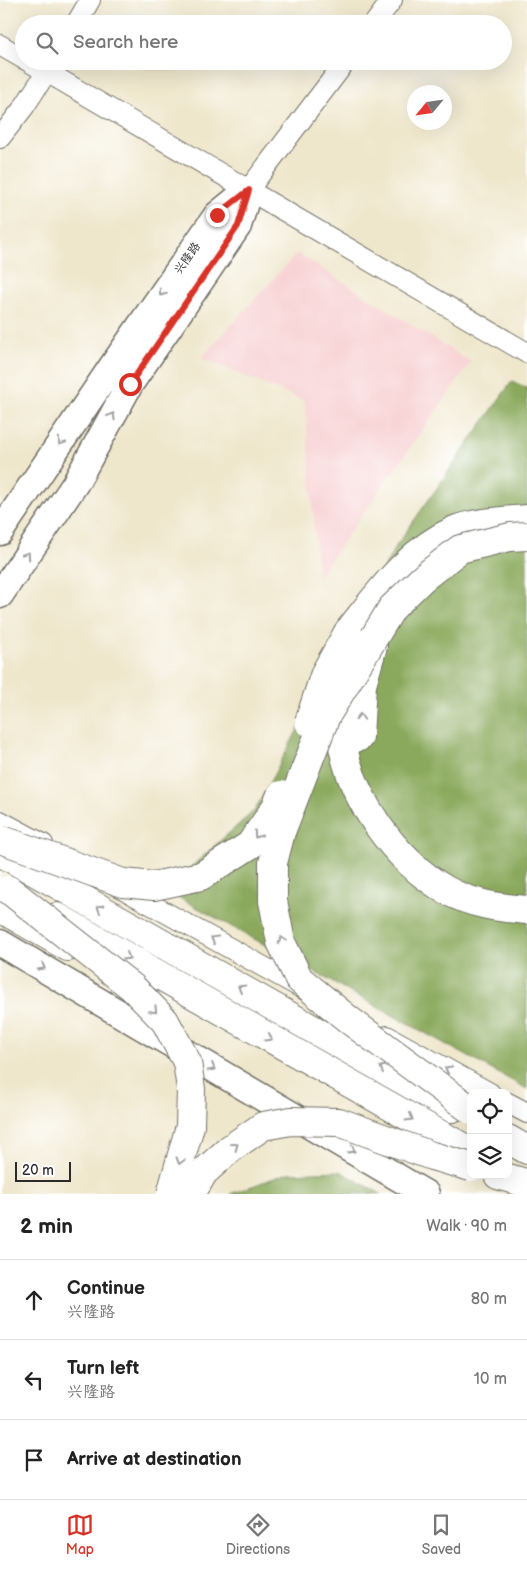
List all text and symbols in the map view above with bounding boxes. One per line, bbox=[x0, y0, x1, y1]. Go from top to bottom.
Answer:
search box bbox=[15, 15, 512, 70]
icon: search bbox=[33, 29, 61, 57]
text: Search here bbox=[73, 31, 178, 54]
north arrow bbox=[407, 85, 452, 130]
route end bbox=[206, 204, 229, 227]
street label: 兴隆路 bbox=[171, 239, 204, 277]
one-way arrow bbox=[159, 287, 168, 297]
route start bbox=[119, 373, 142, 396]
one-way arrow bbox=[106, 413, 116, 422]
one-way arrow bbox=[58, 436, 67, 446]
one-way arrow bbox=[21, 551, 30, 560]
one-way arrow bbox=[354, 713, 365, 721]
one-way arrow bbox=[254, 829, 263, 839]
one-way arrow bbox=[96, 905, 105, 915]
one-way arrow bbox=[210, 936, 219, 946]
one-way arrow bbox=[277, 936, 287, 945]
one-way arrow bbox=[122, 951, 131, 961]
one-way arrow bbox=[37, 961, 46, 971]
one-way arrow bbox=[238, 985, 247, 995]
one-way arrow bbox=[148, 1004, 157, 1013]
one-way arrow bbox=[263, 1031, 272, 1041]
one-way arrow bbox=[207, 1061, 216, 1071]
one-way arrow bbox=[379, 1065, 388, 1075]
one-way arrow bbox=[444, 1065, 453, 1075]
map controls bbox=[467, 1089, 512, 1179]
button: locate bbox=[467, 1089, 512, 1134]
one-way arrow bbox=[404, 1112, 413, 1122]
button: layers bbox=[467, 1134, 512, 1179]
one-way arrow bbox=[229, 1143, 238, 1151]
one-way arrow bbox=[347, 1144, 356, 1154]
one-way arrow bbox=[176, 1156, 186, 1164]
scale bar bbox=[15, 1159, 71, 1182]
text: 20 m bbox=[22, 1162, 54, 1179]
text: 2 min bbox=[20, 1214, 73, 1239]
text: Walk · 90 m bbox=[426, 1217, 507, 1236]
text: Continue bbox=[67, 1277, 145, 1300]
icon: ahead bbox=[20, 1286, 48, 1314]
text: 80 m bbox=[471, 1290, 507, 1309]
text: 兴隆路 bbox=[67, 1303, 115, 1322]
text: Turn left bbox=[67, 1357, 139, 1380]
icon: left bbox=[20, 1366, 48, 1394]
text: 10 m bbox=[474, 1370, 507, 1389]
text: 兴隆路 bbox=[67, 1383, 115, 1402]
icon: arrive bbox=[20, 1446, 48, 1474]
text: Arrive at destination bbox=[67, 1448, 242, 1471]
tab: Map bbox=[66, 1511, 94, 1558]
tab: Directions bbox=[226, 1511, 290, 1558]
tab: Saved bbox=[422, 1511, 461, 1558]

